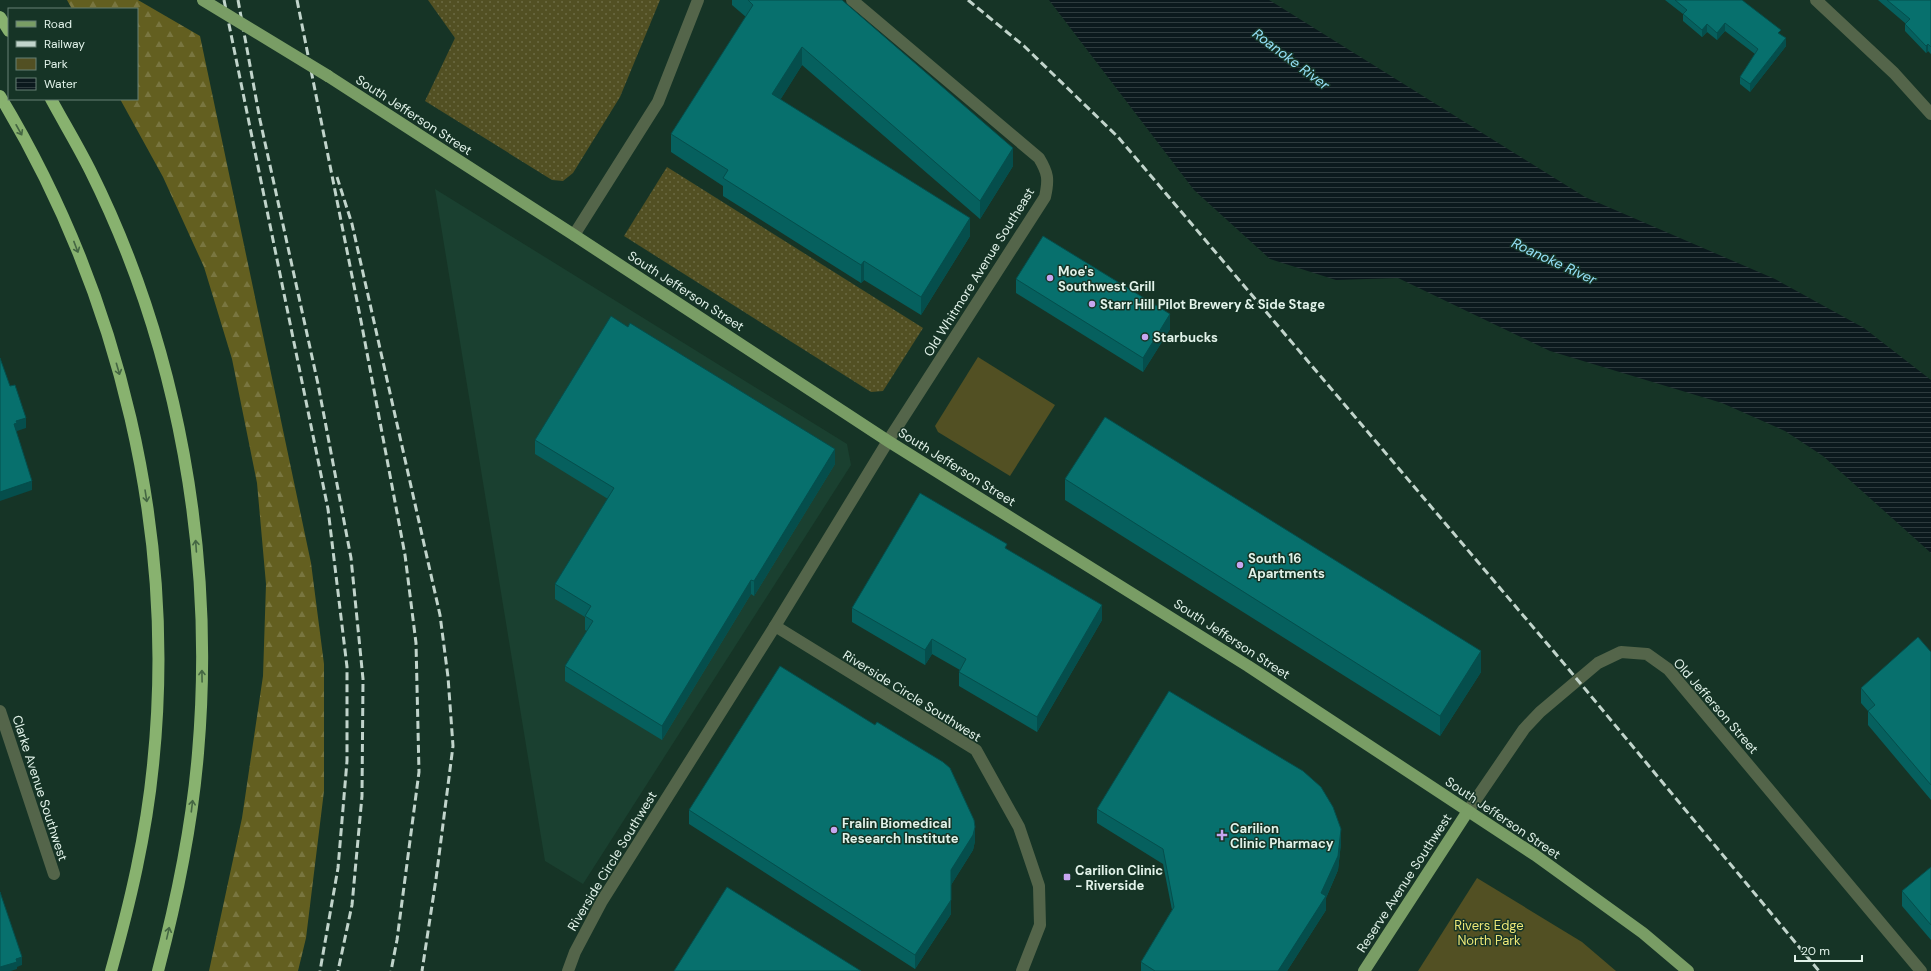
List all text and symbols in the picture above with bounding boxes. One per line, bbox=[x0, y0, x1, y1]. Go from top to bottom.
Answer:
legend bbox=[8, 8, 138, 100]
text: Road bbox=[44, 16, 72, 32]
water label: Roanoke River bbox=[1249, 24, 1334, 94]
text: Railway bbox=[44, 36, 85, 52]
text: Park bbox=[44, 56, 68, 72]
street label: South Jefferson Street bbox=[353, 71, 475, 159]
text: Water bbox=[44, 76, 78, 92]
one-way arrow bbox=[16, 124, 23, 136]
street label: Old Whitmore Avenue Southeast bbox=[920, 184, 1038, 360]
water label: Roanoke River bbox=[1509, 233, 1600, 289]
one-way arrow bbox=[72, 240, 80, 252]
street label: South Jefferson Street bbox=[625, 247, 747, 335]
place label: Moe's Southwest Grill bbox=[1058, 263, 1155, 295]
marker: Moe's Southwest Grill bbox=[1045, 273, 1055, 283]
place label: Starr Hill Pilot Brewery & Side Stage bbox=[1100, 296, 1325, 313]
marker: Starr Hill Pilot Brewery & Side Stage bbox=[1087, 299, 1097, 309]
place label: Starbucks bbox=[1153, 329, 1218, 346]
marker: Starbucks bbox=[1140, 332, 1150, 342]
one-way arrow bbox=[115, 363, 122, 376]
street label: South Jefferson Street bbox=[895, 424, 1019, 510]
one-way arrow bbox=[142, 489, 150, 502]
one-way arrow bbox=[193, 540, 200, 553]
place label: South 16 Apartments bbox=[1248, 550, 1325, 582]
marker: South 16 Apartments bbox=[1235, 560, 1245, 570]
street label: South Jefferson Street bbox=[1171, 595, 1293, 683]
street label: Riverside Circle Southwest bbox=[840, 646, 984, 746]
street label: Old Jefferson Street bbox=[1670, 655, 1762, 757]
one-way arrow bbox=[198, 670, 206, 683]
street label: Clarke Avenue Southwest bbox=[8, 713, 72, 863]
street label: South Jefferson Street bbox=[1442, 773, 1564, 863]
street label: Riverside Circle Southwest bbox=[563, 788, 661, 934]
one-way arrow bbox=[188, 799, 196, 812]
street label: Reserve Avenue Southwest bbox=[1353, 810, 1455, 956]
place label: Fralin Biomedical Research Institute bbox=[842, 815, 959, 847]
place label: Carilion Clinic Pharmacy bbox=[1230, 820, 1334, 852]
marker: Fralin Biomedical Research Institute bbox=[829, 825, 839, 835]
marker: Carilion Clinic Pharmacy bbox=[1217, 830, 1227, 840]
place label: Carilion Clinic - Riverside bbox=[1075, 862, 1163, 894]
marker: Carilion Clinic - Riverside bbox=[1062, 872, 1072, 882]
park label: Rivers Edge North Park bbox=[1454, 917, 1524, 949]
one-way arrow bbox=[165, 927, 172, 940]
scale bar bbox=[1795, 937, 1862, 963]
text: 20 m bbox=[1801, 943, 1830, 959]

